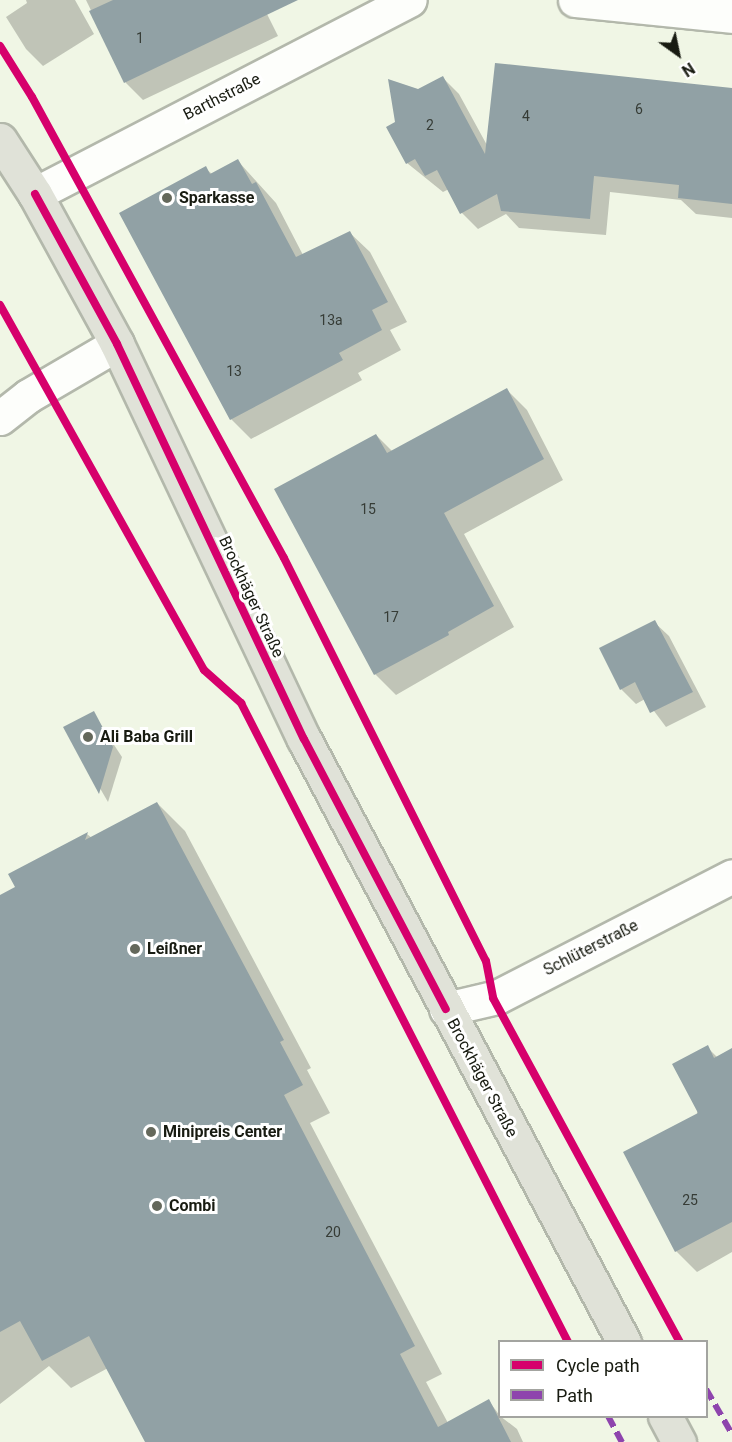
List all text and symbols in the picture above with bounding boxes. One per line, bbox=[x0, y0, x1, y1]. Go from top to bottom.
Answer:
north arrow bbox=[648, 24, 708, 84]
house number: 1 bbox=[136, 30, 144, 46]
text: N bbox=[678, 58, 698, 81]
street label: Barthstraße bbox=[180, 69, 264, 125]
house number: 6 bbox=[635, 101, 643, 117]
house number: 4 bbox=[522, 108, 530, 124]
house number: 2 bbox=[426, 117, 434, 133]
place label: Sparkasse bbox=[179, 188, 254, 208]
marker: Sparkasse bbox=[160, 191, 174, 205]
house number: 13a bbox=[319, 312, 343, 328]
house number: 13 bbox=[226, 363, 242, 379]
house number: 15 bbox=[360, 501, 376, 517]
street label: Brockhäger Straße bbox=[214, 533, 288, 661]
house number: 17 bbox=[383, 609, 399, 625]
place label: Ali Baba Grill bbox=[100, 727, 193, 747]
marker: Ali Baba Grill bbox=[81, 730, 95, 744]
street label: Schlüterstraße bbox=[540, 916, 642, 980]
place label: Leißner bbox=[147, 939, 202, 959]
marker: Leißner bbox=[128, 942, 142, 956]
street label: Brockhäger Straße bbox=[443, 1015, 521, 1141]
place label: Minipreis Center bbox=[163, 1122, 282, 1142]
marker: Minipreis Center bbox=[144, 1125, 158, 1139]
house number: 25 bbox=[682, 1192, 698, 1208]
place label: Combi bbox=[169, 1196, 216, 1216]
marker: Combi bbox=[150, 1199, 164, 1213]
house number: 20 bbox=[325, 1224, 341, 1240]
legend bbox=[498, 1340, 708, 1418]
text: Cycle path bbox=[556, 1355, 640, 1376]
text: Path bbox=[556, 1385, 593, 1406]

